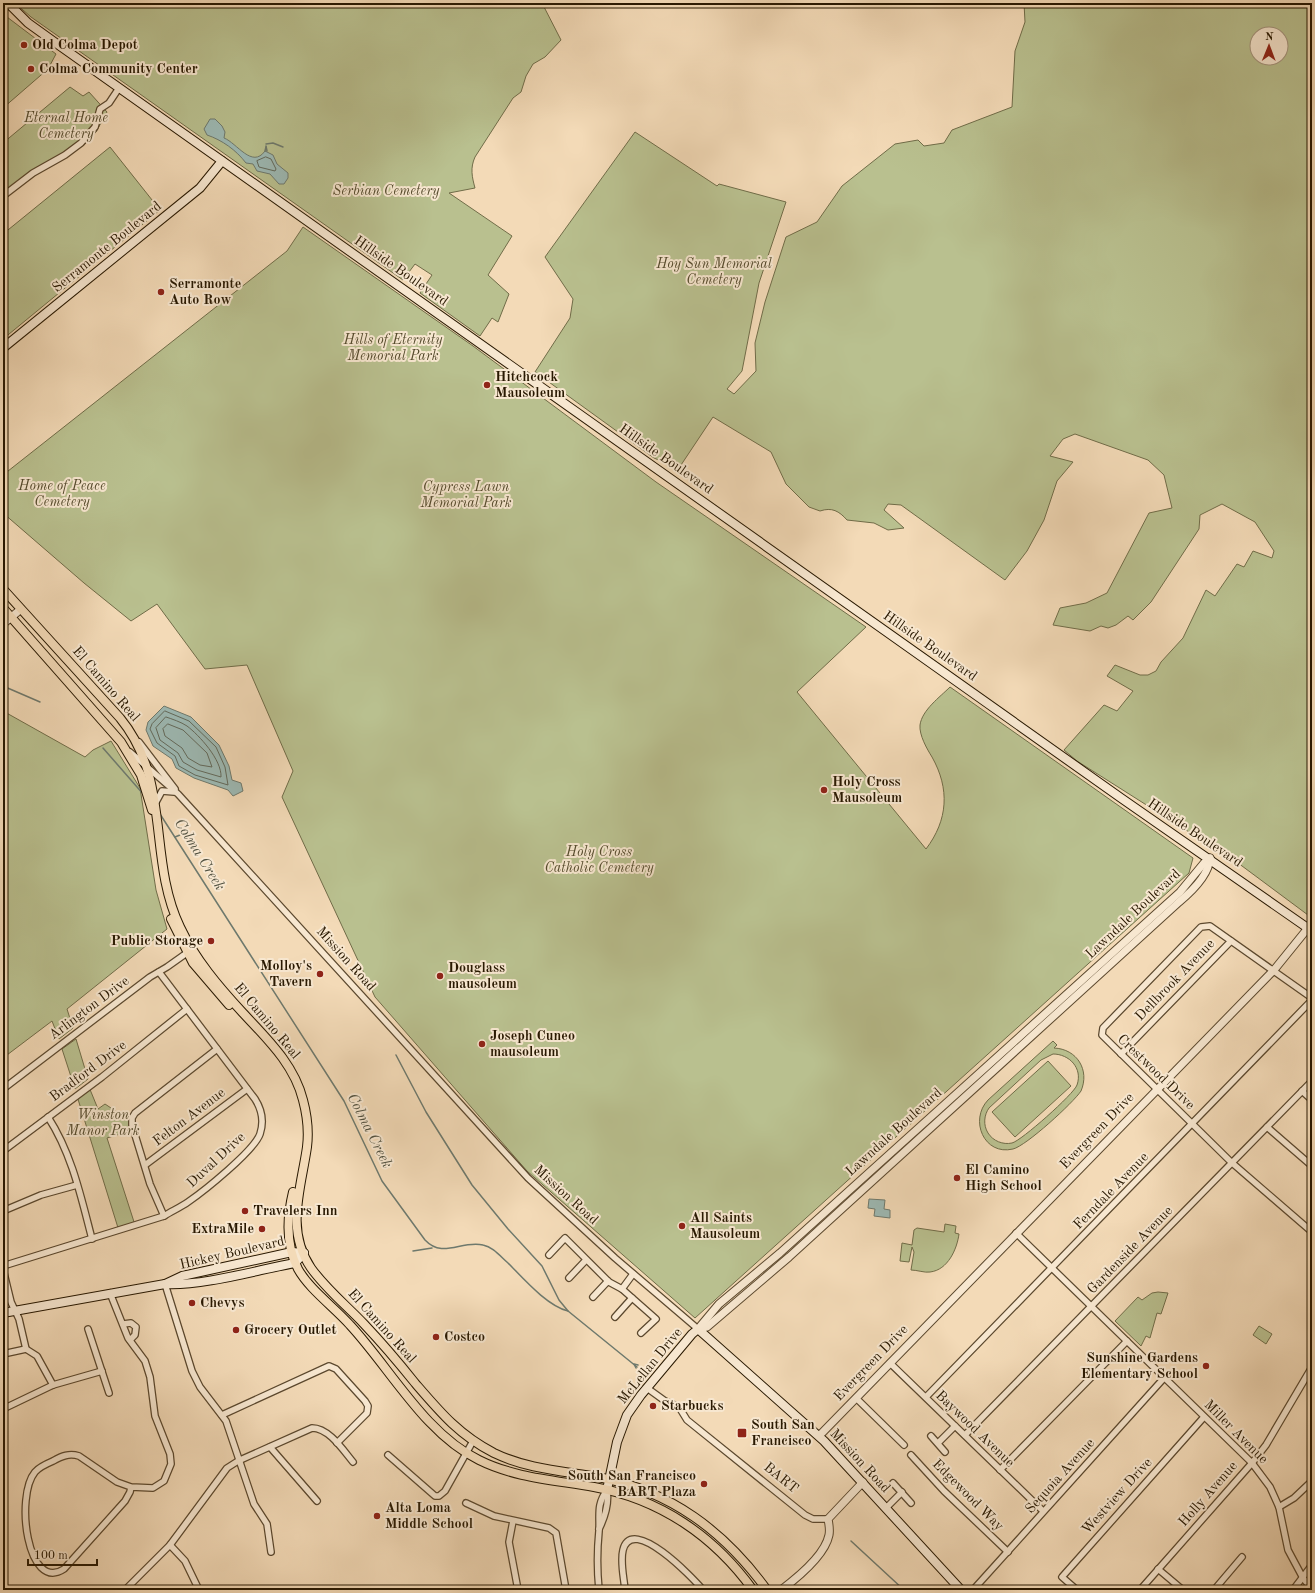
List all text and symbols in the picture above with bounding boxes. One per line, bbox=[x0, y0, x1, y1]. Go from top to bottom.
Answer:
north arrow bbox=[1249, 26, 1289, 66]
text: N bbox=[1265, 32, 1274, 43]
place label: Old Colma Depot bbox=[32, 38, 138, 52]
marker: Old Colma Depot bbox=[19, 40, 29, 50]
place label: Colma Community Center bbox=[39, 62, 198, 76]
marker: Colma Community Center bbox=[26, 64, 36, 74]
park label: Eternal Home Cemetery bbox=[23, 111, 108, 142]
park label: Serbian Cemetery bbox=[333, 184, 440, 199]
street label: Serramonte Boulevard bbox=[50, 199, 164, 295]
street label: Hillside Boulevard bbox=[351, 233, 451, 309]
park label: Hoy Sun Memorial Cemetery bbox=[655, 257, 772, 288]
place label: Serramonte Auto Row bbox=[169, 277, 241, 307]
marker: Serramonte Auto Row bbox=[156, 287, 166, 297]
park label: Hills of Eternity Memorial Park bbox=[342, 333, 443, 363]
place label: Hitchcock Mausoleum bbox=[495, 370, 565, 400]
marker: Hitchcock Mausoleum bbox=[482, 380, 492, 390]
street label: Hillside Boulevard bbox=[616, 421, 716, 497]
park label: Home of Peace Cemetery bbox=[17, 479, 106, 510]
park label: Cypress Lawn Memorial Park bbox=[419, 480, 512, 510]
street label: Hillside Boulevard bbox=[880, 608, 980, 684]
street label: El Camino Real bbox=[70, 644, 142, 724]
place label: Holy Cross Mausoleum bbox=[832, 775, 902, 805]
marker: Holy Cross Mausoleum bbox=[819, 785, 829, 795]
street label: Hillside Boulevard bbox=[1145, 796, 1245, 870]
water label: Colma Creek bbox=[171, 816, 227, 894]
park label: Holy Cross Catholic Cemetery bbox=[544, 845, 654, 876]
street label: Lawndale Boulevard bbox=[1083, 867, 1183, 961]
street label: Mission Road bbox=[314, 924, 378, 994]
place label: Public Storage bbox=[111, 934, 203, 948]
marker: Public Storage bbox=[206, 936, 216, 946]
street label: Dellbrook Avenue bbox=[1133, 937, 1217, 1023]
place label: Molloy's Tavern bbox=[260, 959, 312, 989]
place label: Douglass mausoleum bbox=[448, 961, 517, 991]
marker: Molloy's Tavern bbox=[315, 969, 325, 979]
marker: Douglass mausoleum bbox=[435, 971, 445, 981]
street label: Arlington Drive bbox=[46, 973, 132, 1043]
street label: El Camino Real bbox=[231, 980, 303, 1062]
place label: Joseph Cuneo mausoleum bbox=[490, 1029, 575, 1059]
street label: Crestwood Drive bbox=[1115, 1032, 1197, 1112]
street label: Bradford Drive bbox=[47, 1038, 129, 1104]
marker: Joseph Cuneo mausoleum bbox=[477, 1039, 487, 1049]
street label: Felton Avenue bbox=[150, 1085, 228, 1149]
street label: Lawndale Boulevard bbox=[843, 1085, 945, 1179]
street label: Evergreen Drive bbox=[1057, 1090, 1137, 1172]
water label: Colma Creek bbox=[344, 1091, 394, 1171]
park label: Winston Manor Park bbox=[65, 1108, 140, 1138]
street label: Duval Drive bbox=[184, 1130, 248, 1190]
street label: Ferndale Avenue bbox=[1071, 1150, 1151, 1232]
street label: Mission Road bbox=[531, 1163, 601, 1227]
place label: El Camino High School bbox=[965, 1163, 1042, 1193]
marker: El Camino High School bbox=[952, 1173, 962, 1183]
street label: Gardenside Avenue bbox=[1085, 1203, 1175, 1297]
place label: Travelers Inn bbox=[253, 1204, 338, 1218]
marker: Travelers Inn bbox=[240, 1206, 250, 1216]
place label: All Saints Mausoleum bbox=[690, 1211, 760, 1241]
marker: All Saints Mausoleum bbox=[677, 1221, 687, 1231]
place label: ExtraMile bbox=[191, 1222, 254, 1236]
marker: ExtraMile bbox=[257, 1224, 267, 1234]
street label: Hickey Boulevard bbox=[178, 1234, 286, 1272]
street label: El Camino Real bbox=[345, 1286, 419, 1366]
place label: Chevys bbox=[200, 1296, 244, 1310]
marker: Chevys bbox=[187, 1298, 197, 1308]
street label: Evergreen Drive bbox=[831, 1322, 911, 1404]
place label: Grocery Outlet bbox=[244, 1323, 336, 1337]
marker: Grocery Outlet bbox=[231, 1325, 241, 1335]
street label: McLellan Drive bbox=[615, 1325, 685, 1407]
place label: Costco bbox=[444, 1330, 485, 1344]
marker: Costco bbox=[431, 1332, 441, 1342]
place label: Sunshine Gardens Elementary School bbox=[1081, 1351, 1198, 1381]
marker: Sunshine Gardens Elementary School bbox=[1201, 1361, 1211, 1371]
street label: Baywood Avenue bbox=[933, 1388, 1017, 1470]
street label: Miller Avenue bbox=[1201, 1397, 1271, 1467]
place label: Starbucks bbox=[661, 1399, 723, 1413]
marker: Starbucks bbox=[648, 1401, 658, 1411]
place label: South San Francisco bbox=[751, 1418, 815, 1448]
marker: South San Francisco bbox=[736, 1427, 748, 1439]
street label: Mission Road bbox=[827, 1427, 893, 1495]
street label: Sequoia Avenue bbox=[1023, 1436, 1097, 1516]
street label: Westview Drive bbox=[1079, 1455, 1155, 1537]
street label: Edgewood Way bbox=[930, 1457, 1007, 1534]
street label: Holly Avenue bbox=[1176, 1459, 1240, 1529]
street label: BART bbox=[761, 1460, 801, 1496]
place label: South San Francisco BART Plaza bbox=[568, 1469, 696, 1499]
marker: South San Francisco BART Plaza bbox=[699, 1479, 709, 1489]
place label: Alta Loma Middle School bbox=[385, 1501, 473, 1531]
marker: Alta Loma Middle School bbox=[372, 1511, 382, 1521]
scale bar bbox=[28, 1541, 97, 1567]
text: 100 m bbox=[34, 1550, 68, 1562]

